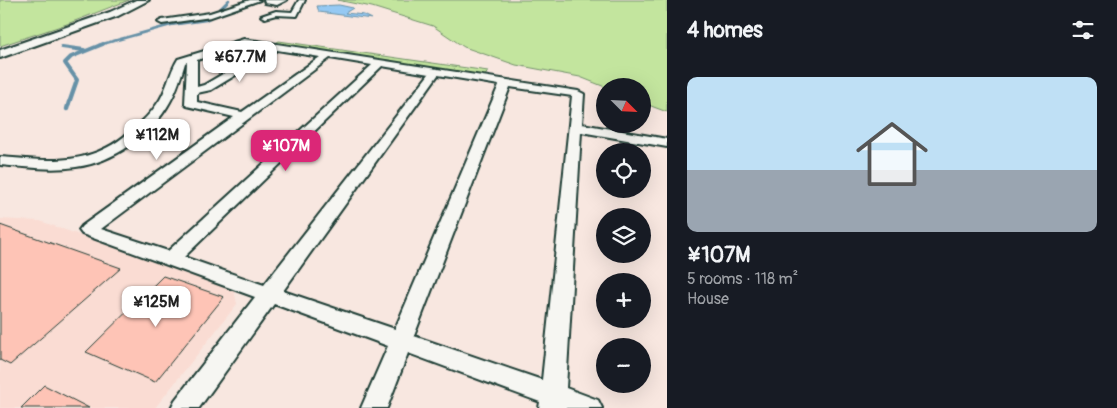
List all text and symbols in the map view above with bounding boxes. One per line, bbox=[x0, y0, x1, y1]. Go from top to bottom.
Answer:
icon: filters bbox=[1069, 16, 1097, 44]
text: 4 homes bbox=[687, 17, 763, 44]
pin: ¥67.7M bbox=[199, 41, 281, 83]
text: ¥67.7M bbox=[214, 47, 266, 67]
north arrow bbox=[596, 78, 651, 132]
map controls bbox=[596, 78, 651, 393]
icon: home bbox=[847, 109, 937, 199]
pin: ¥112M bbox=[122, 119, 192, 161]
text: ¥112M bbox=[135, 125, 179, 145]
pin: ¥107M bbox=[251, 130, 321, 172]
text: ¥107M bbox=[262, 136, 310, 156]
button: locate bbox=[596, 143, 651, 198]
button: layers bbox=[596, 208, 651, 263]
text: ¥107M bbox=[687, 242, 750, 269]
text: 5 rooms · 118 m² bbox=[687, 269, 798, 289]
button: + bbox=[596, 273, 651, 328]
pin: ¥125M bbox=[121, 286, 191, 328]
text: House bbox=[687, 289, 729, 309]
text: ¥125M bbox=[133, 292, 179, 312]
button: − bbox=[596, 338, 651, 393]

